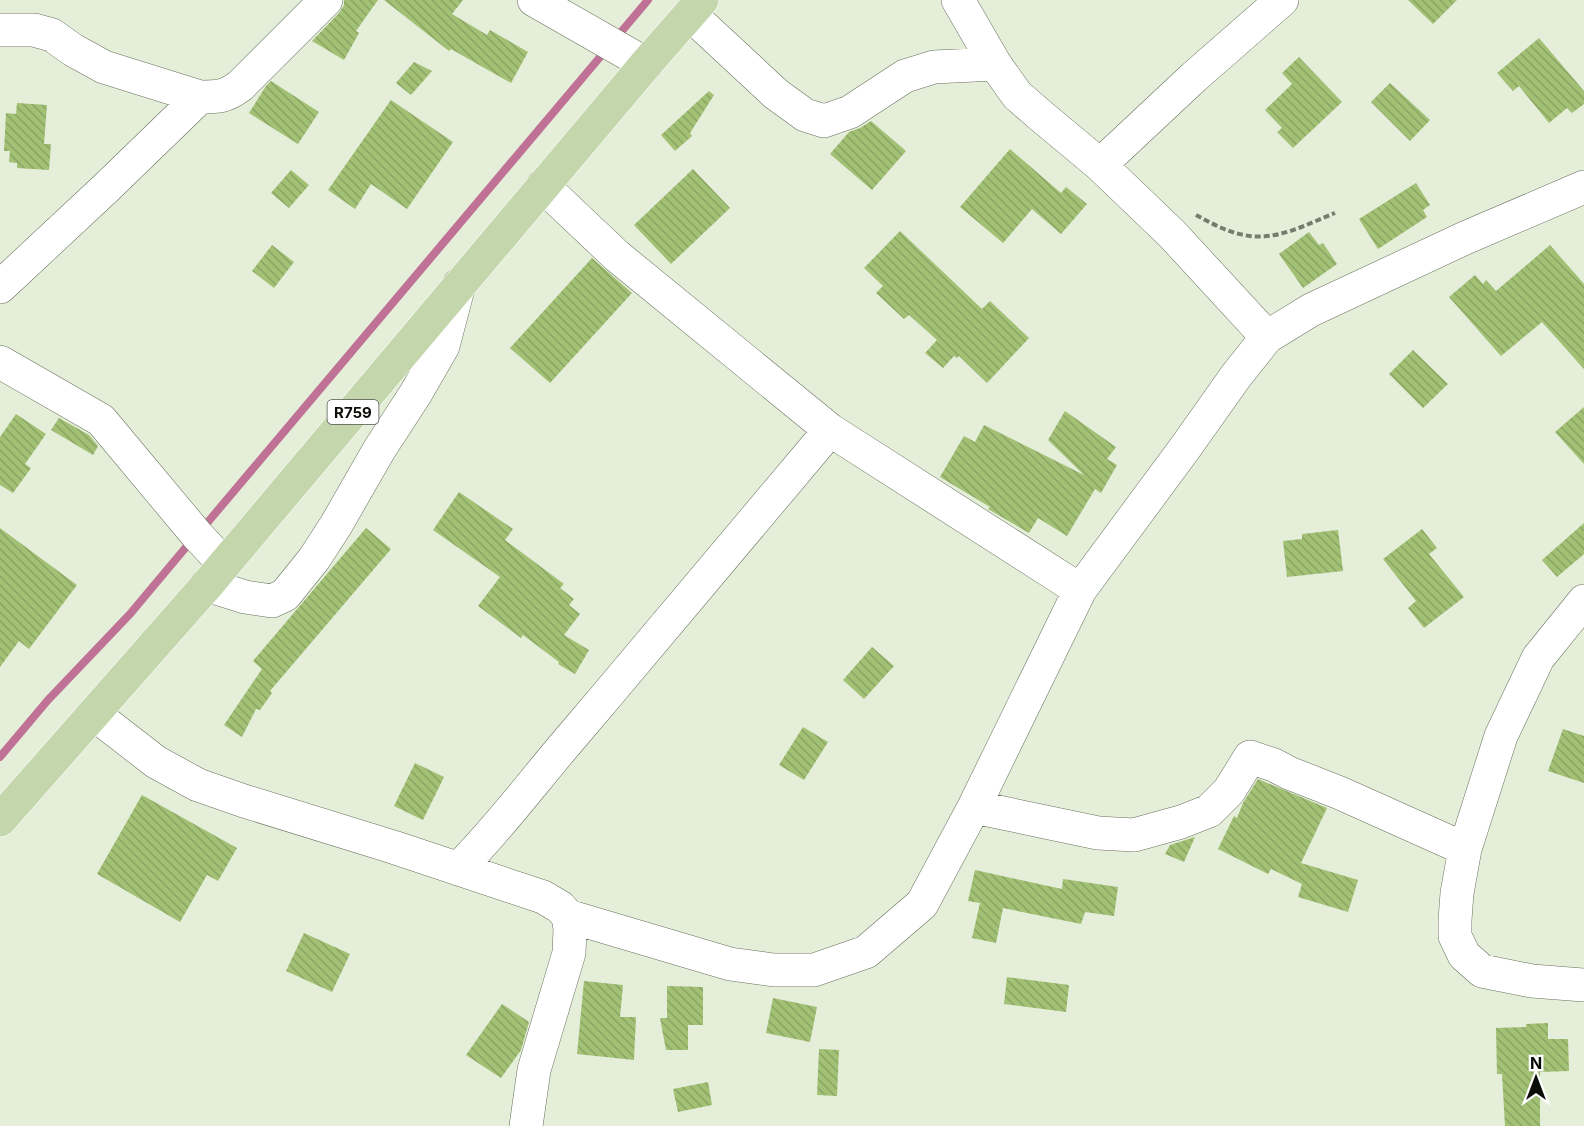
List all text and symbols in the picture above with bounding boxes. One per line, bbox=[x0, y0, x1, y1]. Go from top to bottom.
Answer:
road number: R759 bbox=[328, 400, 378, 424]
north arrow bbox=[1506, 1048, 1566, 1108]
text: N bbox=[1530, 1053, 1542, 1073]

